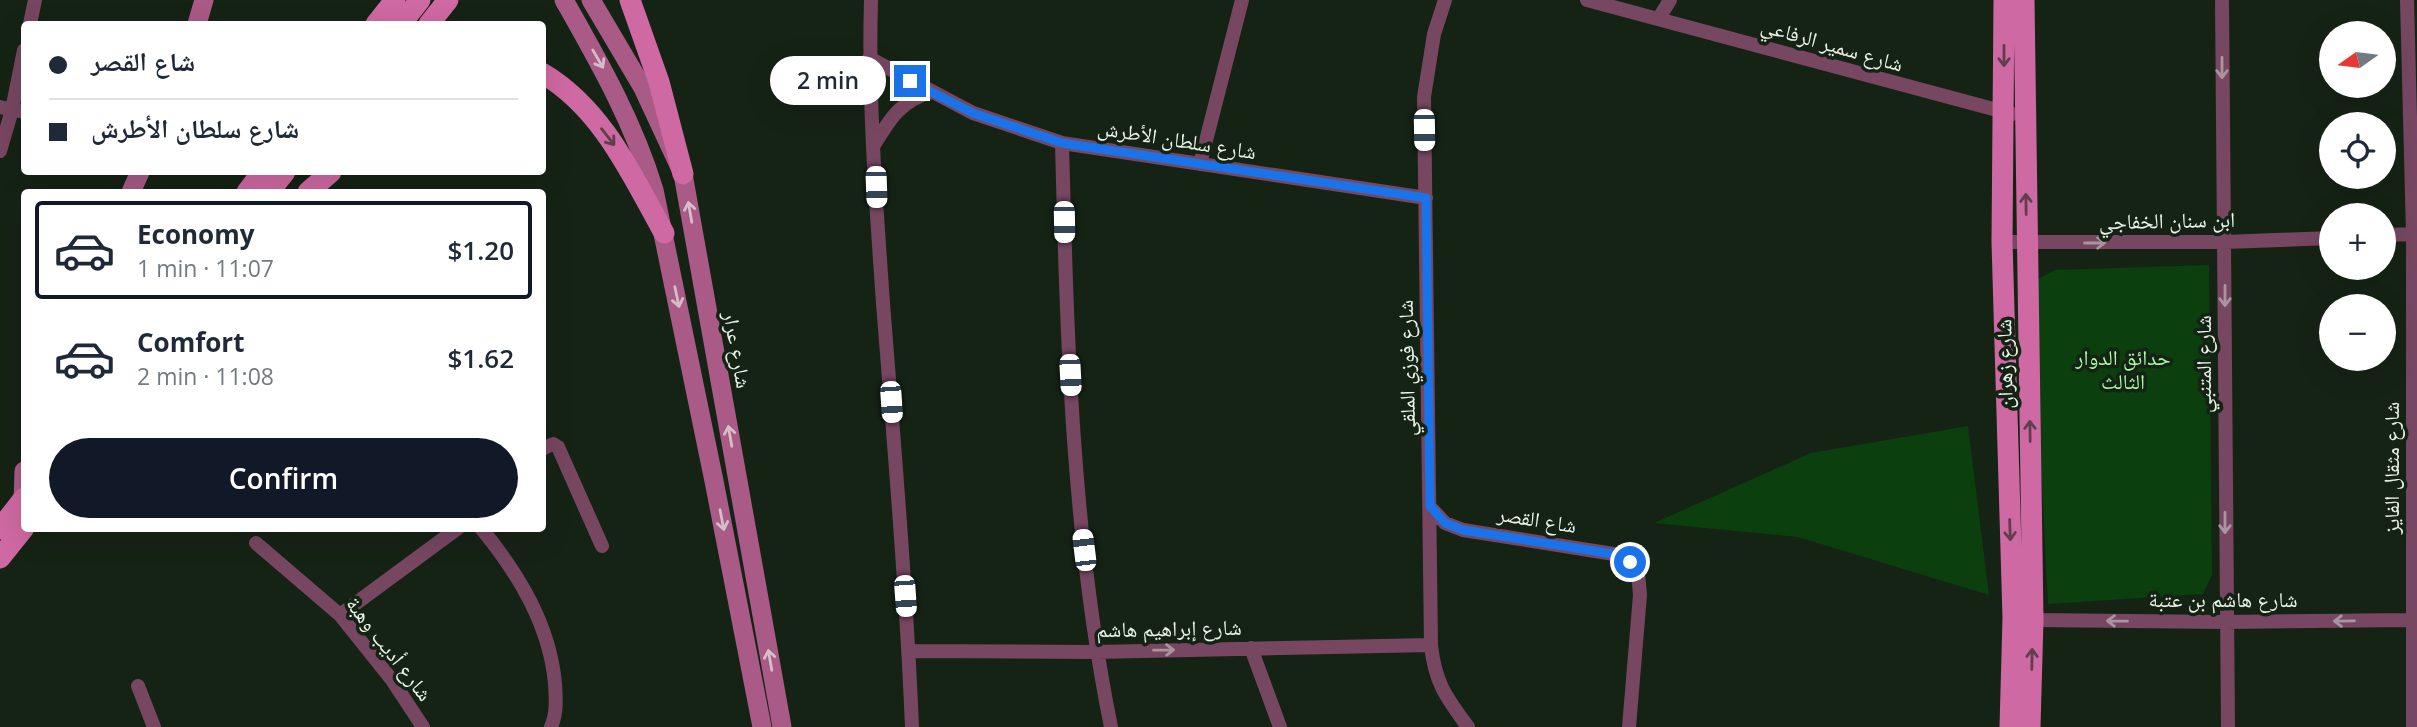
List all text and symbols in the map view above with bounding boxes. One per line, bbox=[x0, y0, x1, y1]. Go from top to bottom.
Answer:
street label: شارع سمير الرفاعي bbox=[1757, 10, 1907, 81]
north arrow bbox=[2319, 21, 2396, 98]
map controls bbox=[2319, 21, 2396, 371]
text: شاع القصر bbox=[91, 43, 195, 79]
one-way arrow bbox=[1997, 45, 2011, 68]
one-way arrow bbox=[591, 49, 605, 69]
callout: 2 min bbox=[770, 56, 886, 106]
one-way arrow bbox=[2216, 56, 2229, 79]
text: 2 min bbox=[797, 64, 859, 96]
route end bbox=[894, 65, 926, 97]
car bbox=[1414, 109, 1435, 151]
text: شارع سلطان الأطرش bbox=[91, 110, 299, 146]
button: locate bbox=[2319, 112, 2396, 189]
street label: شارع سلطان الأطرش bbox=[1096, 113, 1258, 165]
one-way arrow bbox=[601, 128, 616, 146]
car bbox=[865, 166, 888, 208]
one-way arrow bbox=[2019, 193, 2033, 216]
one-way arrow bbox=[682, 201, 696, 224]
car bbox=[1054, 201, 1075, 243]
button: + bbox=[2319, 203, 2396, 280]
street label: ابن سنان الخفاجي bbox=[2099, 205, 2235, 239]
text: Economy bbox=[137, 216, 255, 252]
icon: car bbox=[53, 219, 116, 282]
text: $1.20 bbox=[447, 232, 514, 268]
one-way arrow bbox=[2083, 236, 2106, 250]
text: 1 min · 11:07 bbox=[137, 252, 274, 284]
one-way arrow bbox=[2218, 284, 2232, 307]
one-way arrow bbox=[670, 285, 684, 308]
button: − bbox=[2319, 294, 2396, 371]
street label: شارع فوزي الملقي bbox=[1391, 300, 1425, 436]
street label: شارع عرار bbox=[717, 308, 759, 390]
street label: شارع المتنبي bbox=[2189, 315, 2220, 413]
street label: شارع زهران bbox=[1989, 319, 2019, 409]
text: Comfort bbox=[137, 324, 244, 360]
icon: car bbox=[53, 327, 116, 390]
text: $1.62 bbox=[447, 340, 514, 376]
park label: حدائق الدوار الثالث bbox=[2074, 343, 2171, 395]
car bbox=[1059, 353, 1082, 397]
text: 2 min · 11:08 bbox=[137, 360, 274, 392]
car bbox=[880, 380, 903, 424]
street label: شارع مثقال الفايز bbox=[2377, 402, 2405, 535]
one-way arrow bbox=[2023, 420, 2037, 443]
one-way arrow bbox=[723, 425, 736, 448]
button: Confirm bbox=[49, 438, 518, 518]
street label: شاع القصر bbox=[1495, 499, 1579, 539]
one-way arrow bbox=[716, 508, 729, 531]
one-way arrow bbox=[2218, 511, 2232, 534]
one-way arrow bbox=[2004, 519, 2017, 542]
car bbox=[1072, 528, 1097, 572]
route start bbox=[1614, 546, 1646, 578]
car bbox=[894, 574, 917, 618]
street label: شارع هاشم بن عتبة bbox=[2148, 585, 2298, 614]
street label: شارع أديب وهبة bbox=[340, 591, 439, 706]
street label: شارع إبراهيم هاشم bbox=[1096, 613, 1242, 644]
one-way arrow bbox=[2105, 614, 2128, 628]
one-way arrow bbox=[2333, 614, 2356, 628]
one-way arrow bbox=[1152, 644, 1175, 657]
one-way arrow bbox=[2025, 648, 2039, 671]
one-way arrow bbox=[763, 649, 776, 672]

